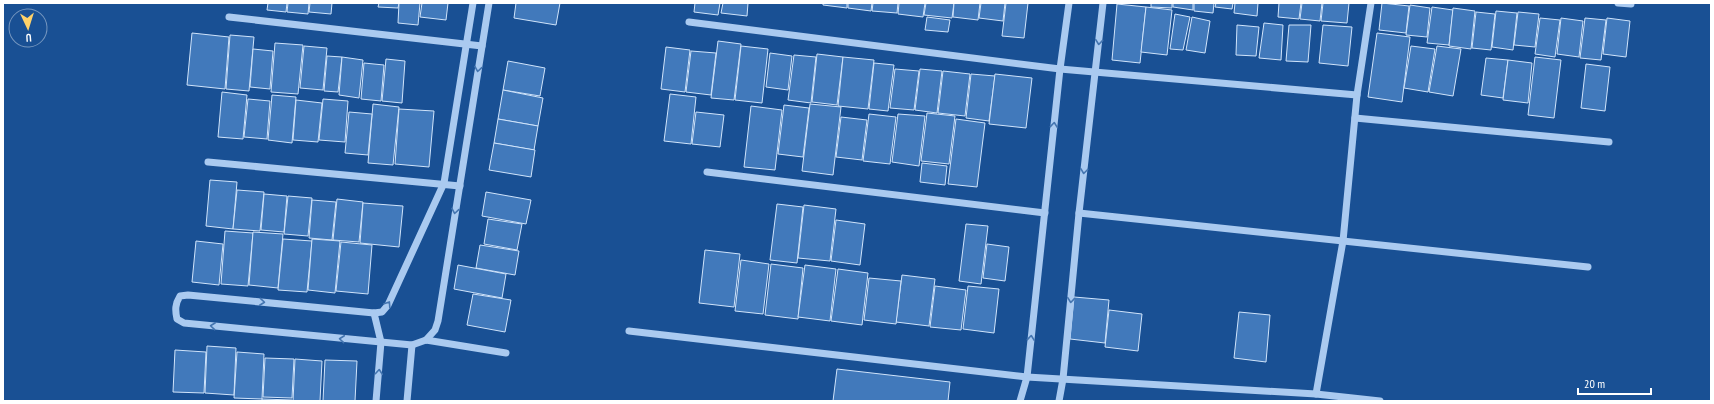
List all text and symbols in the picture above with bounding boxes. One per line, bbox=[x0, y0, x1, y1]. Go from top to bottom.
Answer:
north arrow bbox=[8, 8, 48, 48]
text: U bbox=[25, 31, 32, 45]
one-way arrow bbox=[1095, 39, 1104, 45]
one-way arrow bbox=[474, 66, 483, 72]
one-way arrow bbox=[1049, 122, 1058, 128]
one-way arrow bbox=[1080, 168, 1089, 174]
one-way arrow bbox=[452, 208, 460, 214]
one-way arrow bbox=[259, 297, 265, 306]
one-way arrow bbox=[1066, 297, 1075, 303]
one-way arrow bbox=[383, 301, 390, 308]
one-way arrow bbox=[210, 321, 216, 330]
one-way arrow bbox=[339, 334, 345, 343]
one-way arrow bbox=[1026, 335, 1035, 341]
one-way arrow bbox=[374, 369, 383, 375]
scale bar bbox=[1578, 370, 1651, 396]
text: 20 m bbox=[1584, 376, 1605, 391]

